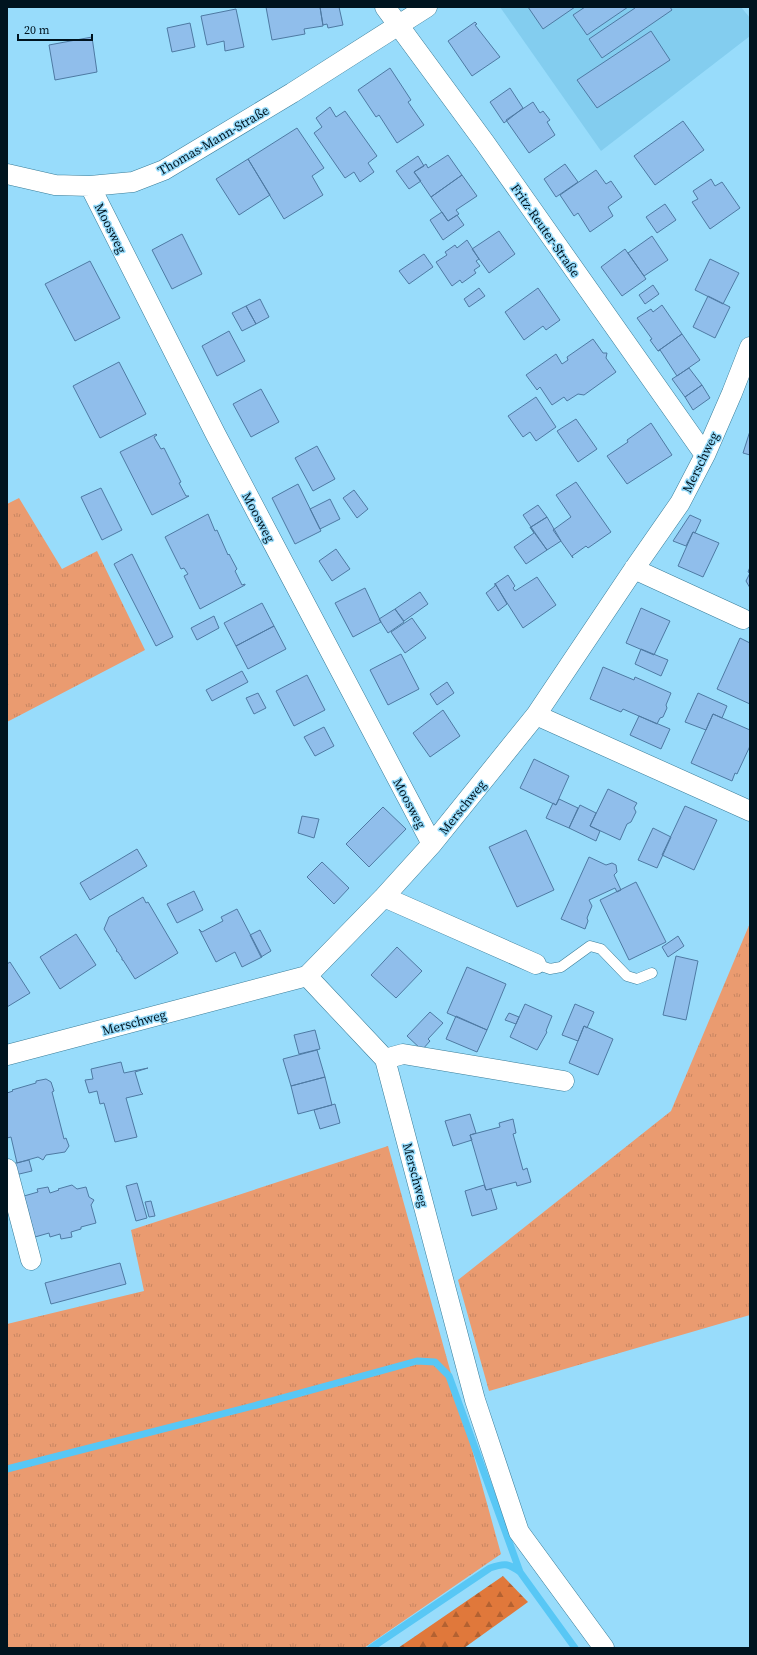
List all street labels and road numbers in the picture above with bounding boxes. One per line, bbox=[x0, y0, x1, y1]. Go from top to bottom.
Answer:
street label: Thomas-Mann-Straße bbox=[155, 101, 272, 179]
street label: Fritz-Reuter-Straße bbox=[507, 180, 584, 281]
street label: Moosweg bbox=[91, 200, 131, 257]
street label: Merschweg bbox=[678, 429, 723, 496]
street label: Moosweg bbox=[238, 489, 279, 545]
street label: Moosweg bbox=[389, 775, 430, 831]
street label: Merschweg bbox=[435, 776, 490, 838]
street label: Merschweg bbox=[100, 1006, 168, 1039]
street label: Merschweg bbox=[399, 1141, 432, 1209]

